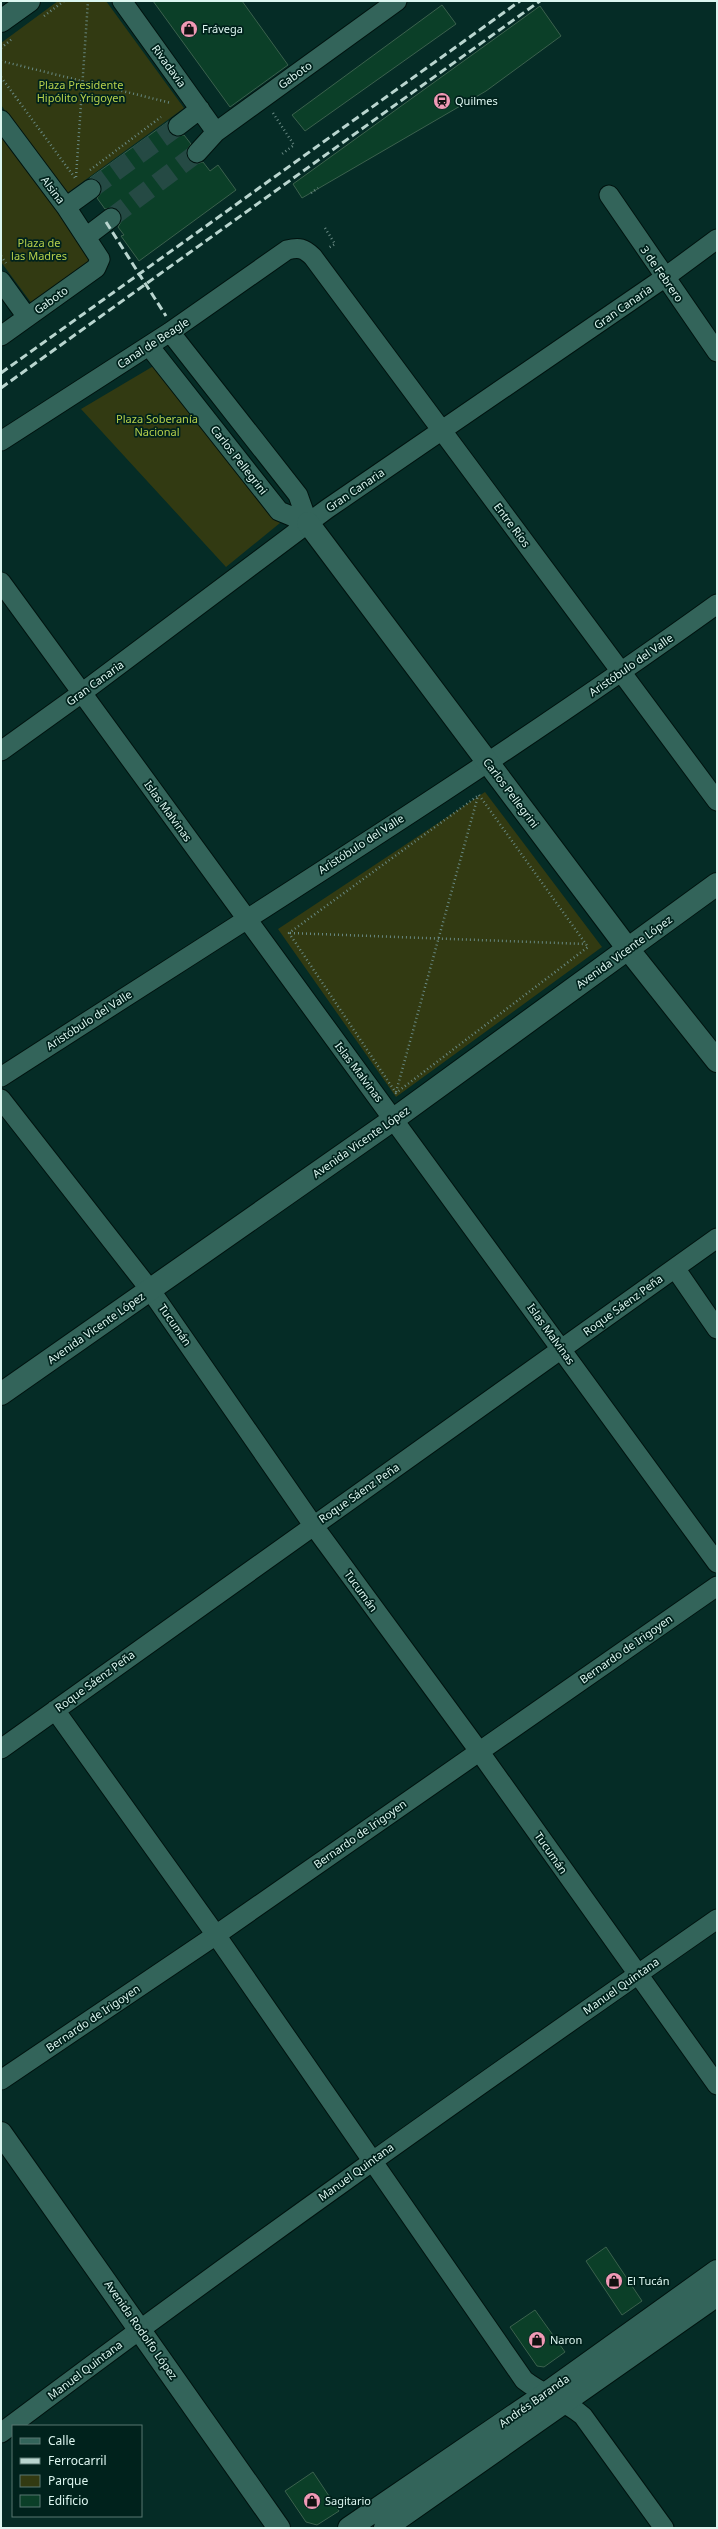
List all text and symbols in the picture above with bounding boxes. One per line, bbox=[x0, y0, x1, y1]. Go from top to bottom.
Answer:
shop icon: Frávega bbox=[179, 19, 199, 39]
place label: Frávega bbox=[202, 21, 243, 36]
street label: Rivadavia bbox=[149, 41, 190, 90]
street label: Gaboto bbox=[275, 57, 315, 92]
park label: Plaza Presidente Hipólito Yrigoyen bbox=[37, 77, 125, 105]
station icon: Quilmes bbox=[432, 91, 452, 111]
place label: Quilmes bbox=[455, 93, 498, 108]
street label: Alsina bbox=[38, 173, 69, 207]
park label: Plaza de las Madres bbox=[11, 235, 67, 263]
street label: 3 de Febrero bbox=[638, 243, 687, 305]
street label: Gran Canaria bbox=[591, 281, 655, 332]
street label: Gaboto bbox=[31, 282, 71, 317]
street label: Canal de Beagle bbox=[114, 314, 192, 371]
park label: Plaza Soberanía Nacional bbox=[116, 411, 198, 439]
street label: Carlos Pellegrini bbox=[208, 422, 271, 497]
street label: Gran Canaria bbox=[322, 464, 387, 515]
street label: Entre Ríos bbox=[491, 499, 534, 550]
street label: Aristóbulo del Valle bbox=[586, 630, 676, 699]
street label: Gran Canaria bbox=[63, 657, 127, 709]
street label: Carlos Pellegrini bbox=[480, 755, 543, 831]
street label: Islas Malvinas bbox=[141, 777, 196, 844]
street label: Aristóbulo del Valle bbox=[315, 810, 406, 877]
street label: Avenida Vicente López bbox=[573, 912, 675, 992]
street label: Aristóbulo del Valle bbox=[43, 986, 134, 1053]
street label: Islas Malvinas bbox=[332, 1039, 387, 1105]
street label: Avenida Vicente López bbox=[309, 1102, 412, 1181]
street label: Roque Sáenz Peña bbox=[580, 1271, 666, 1339]
street label: Avenida Vicente López bbox=[44, 1288, 147, 1367]
street label: Islas Malvinas bbox=[524, 1300, 579, 1367]
street label: Tucumán bbox=[156, 1301, 195, 1349]
street label: Roque Sáenz Peña bbox=[315, 1459, 402, 1526]
street label: Tucumán bbox=[341, 1567, 381, 1614]
street label: Bernardo de Irigoyen bbox=[576, 1611, 675, 1686]
street label: Roque Sáenz Peña bbox=[52, 1647, 138, 1715]
street label: Bernardo de Irigoyen bbox=[310, 1796, 409, 1871]
street label: Tucumán bbox=[532, 1829, 571, 1877]
street label: Manuel Quintana bbox=[580, 1954, 662, 2017]
street label: Bernardo de Irigoyen bbox=[43, 1981, 143, 2055]
street label: Manuel Quintana bbox=[315, 2139, 396, 2204]
shop icon: El Tucán bbox=[604, 2271, 624, 2291]
place label: El Tucán bbox=[627, 2273, 669, 2288]
street label: Avenida Rodolfo López bbox=[101, 2277, 181, 2382]
shop icon: Naron bbox=[527, 2330, 547, 2350]
place label: Naron bbox=[550, 2332, 582, 2347]
street label: Manuel Quintana bbox=[44, 2337, 125, 2403]
street label: Andrés Baranda bbox=[495, 2371, 572, 2430]
legend bbox=[12, 2425, 142, 2517]
text: Calle bbox=[48, 2432, 76, 2449]
text: Ferrocarril bbox=[48, 2452, 107, 2469]
text: Parque bbox=[48, 2472, 89, 2489]
shop icon: Sagitario bbox=[302, 2491, 322, 2511]
text: Edificio bbox=[48, 2492, 89, 2509]
place label: Sagitario bbox=[325, 2493, 371, 2508]

